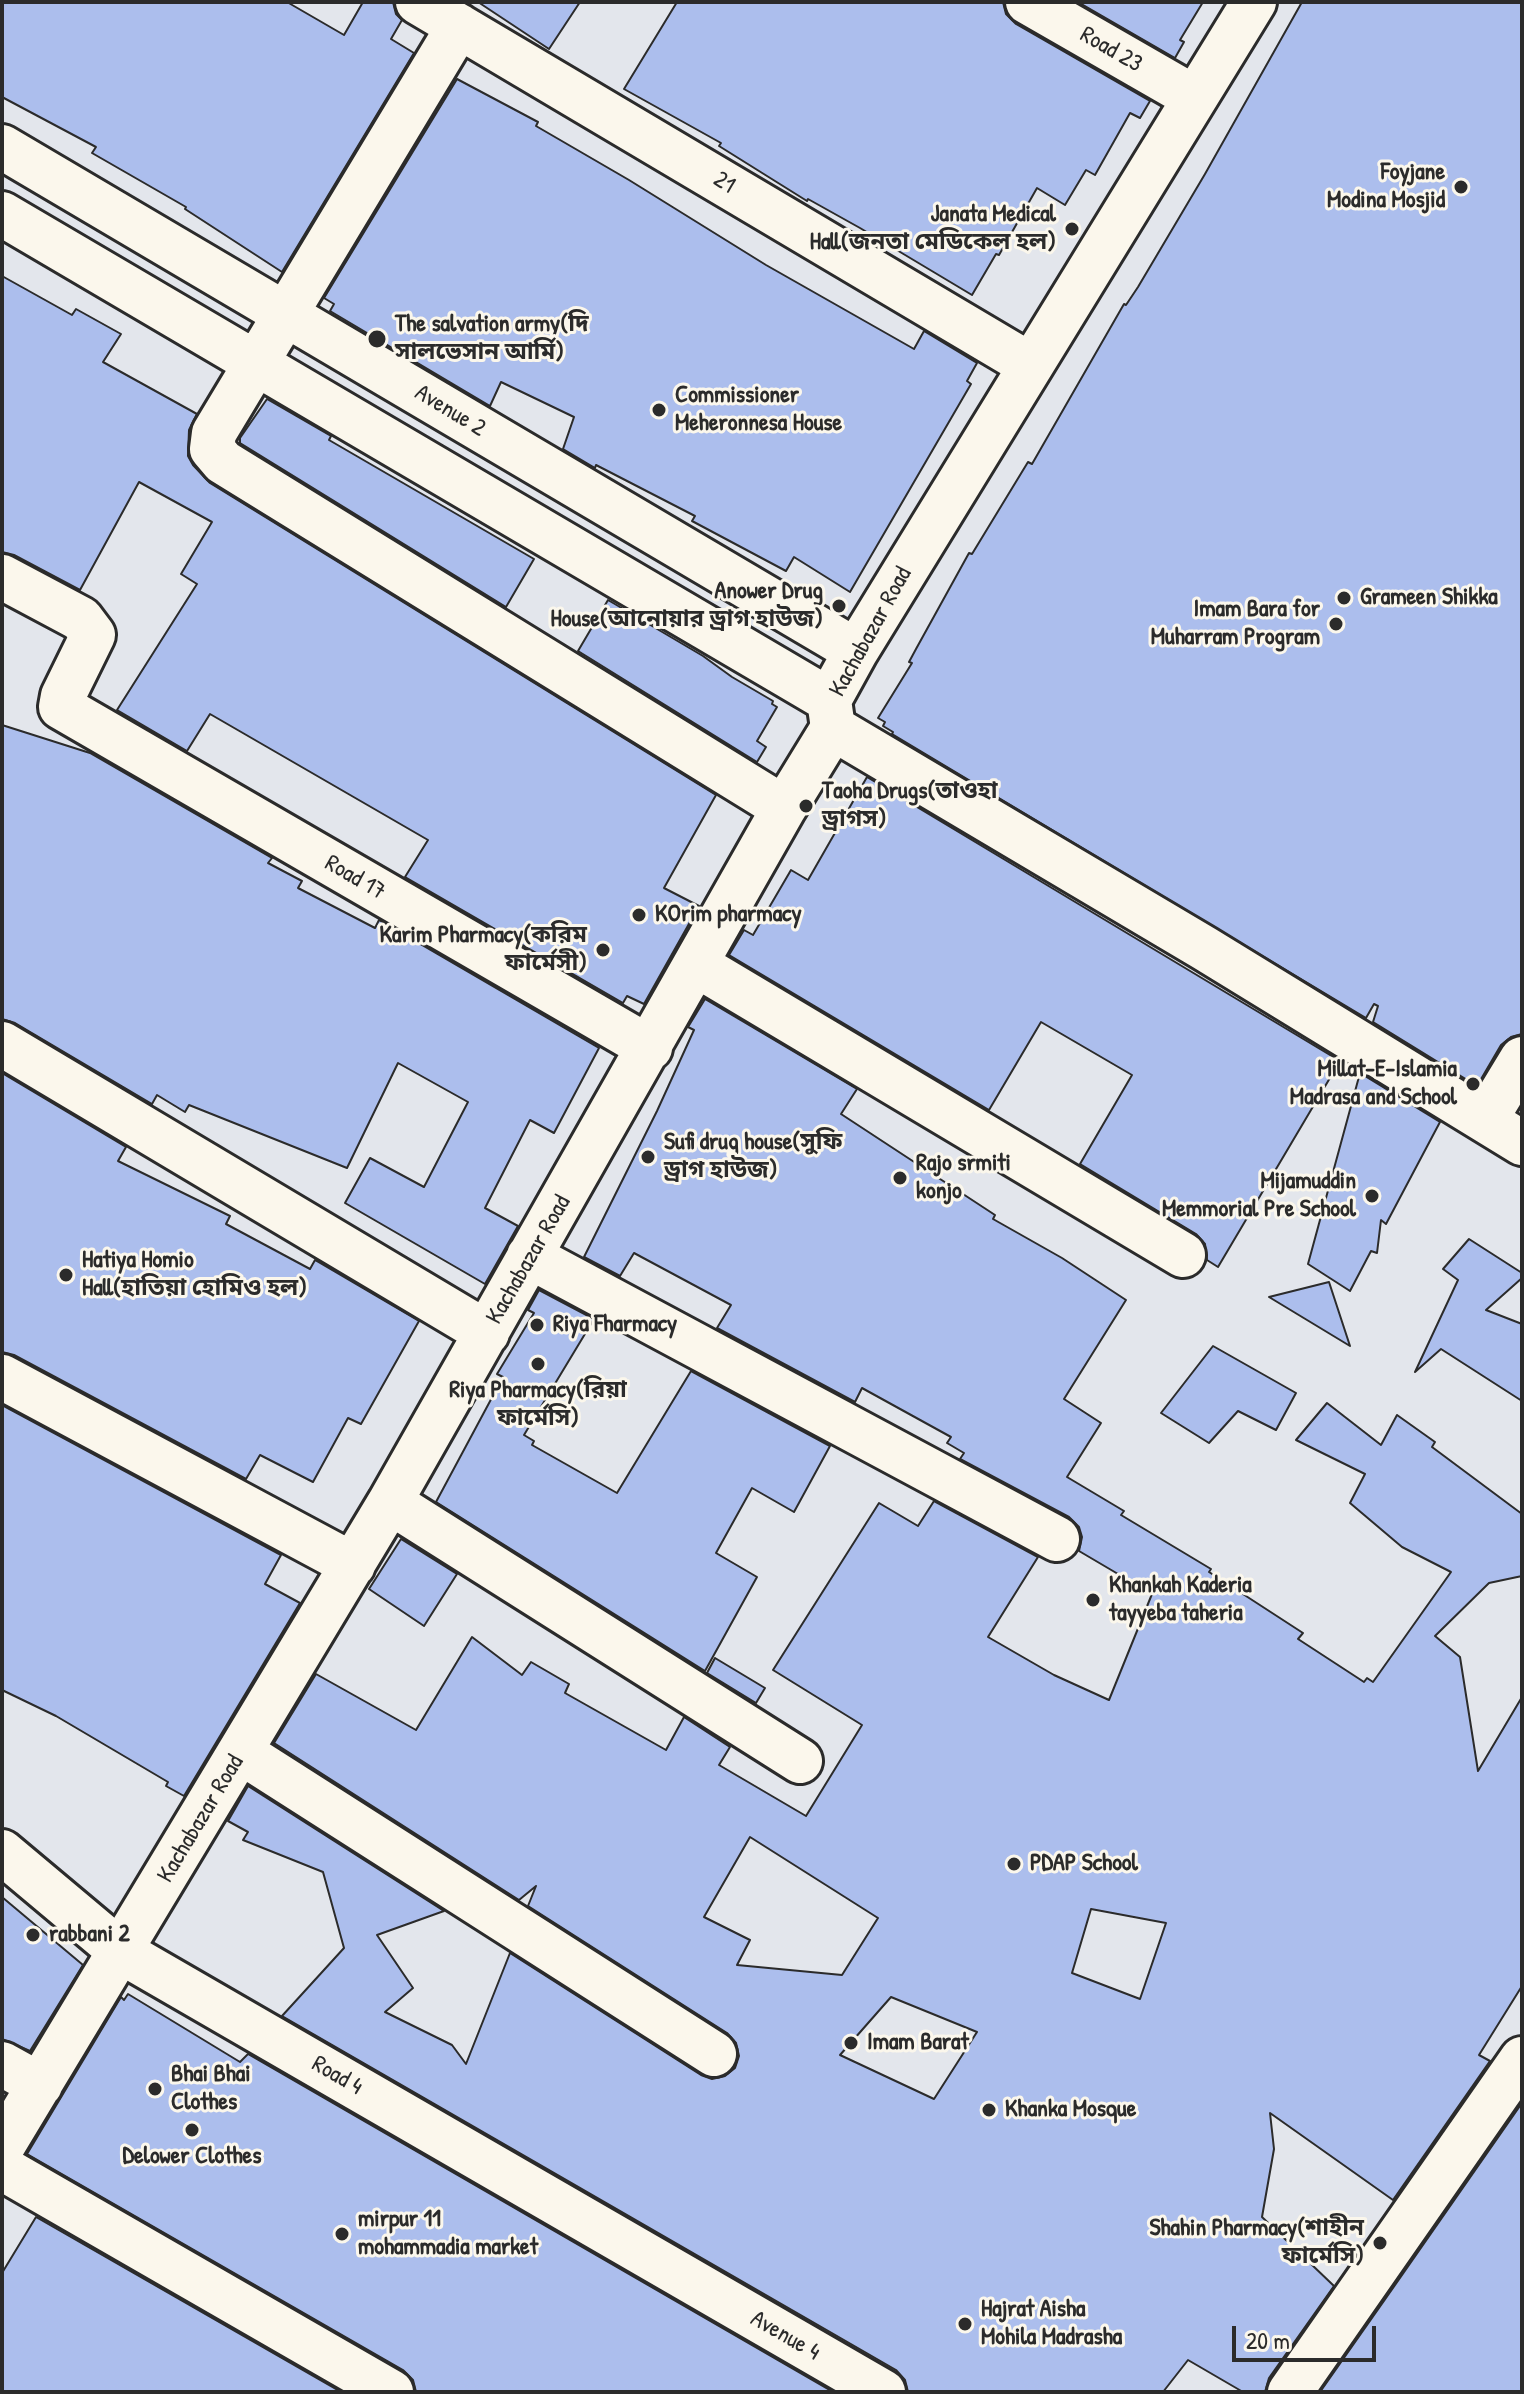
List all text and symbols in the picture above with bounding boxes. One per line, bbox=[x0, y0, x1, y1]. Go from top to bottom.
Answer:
street label: Road 23 bbox=[1075, 21, 1147, 79]
place label: Foyjane Modina Mosjid bbox=[1327, 159, 1445, 215]
street label: 21 bbox=[708, 166, 740, 200]
marker: Foyjane Modina Mosjid bbox=[1452, 178, 1470, 196]
place label: Janata Medical Hall(জনতা মেডিকেল হল) bbox=[810, 201, 1056, 257]
marker: Janata Medical Hall(জনতা মেডিকেল হল) bbox=[1063, 220, 1081, 238]
place label: The salvation army(দি সালভেসান আর্মি) bbox=[395, 311, 589, 367]
marker: The salvation army(দি সালভেসান আর্মি) bbox=[366, 328, 388, 350]
street label: Avenue 2 bbox=[409, 379, 491, 443]
place label: Commissioner Meheronnesa House bbox=[675, 382, 842, 438]
marker: Commissioner Meheronnesa House bbox=[650, 401, 668, 419]
street label: Kachabazar Road bbox=[824, 562, 918, 702]
place label: Anower Drug House(আনোয়ার ড্রাগ হাউজ) bbox=[551, 578, 823, 634]
place label: Grameen Shikka bbox=[1360, 584, 1498, 612]
marker: Grameen Shikka bbox=[1335, 589, 1353, 607]
place label: Imam Bara for Muharram Program bbox=[1151, 596, 1320, 652]
marker: Anower Drug House(আনোয়ার ড্রাগ হাউজ) bbox=[830, 597, 848, 615]
marker: Imam Bara for Muharram Program bbox=[1327, 615, 1345, 633]
place label: Taoha Drugs(তাওহা ড্রাগস) bbox=[822, 778, 997, 834]
marker: Taoha Drugs(তাওহা ড্রাগস) bbox=[797, 797, 815, 815]
street label: Road 17 bbox=[319, 849, 391, 907]
place label: KOrim pharmacy bbox=[655, 901, 802, 929]
marker: KOrim pharmacy bbox=[630, 906, 648, 924]
place label: Karim Pharmacy(করিম ফার্মেসী) bbox=[379, 922, 587, 978]
marker: Karim Pharmacy(করিম ফার্মেসী) bbox=[594, 941, 612, 959]
place label: Millat-E-Islamia Madrasa and School bbox=[1290, 1056, 1457, 1112]
marker: Millat-E-Islamia Madrasa and School bbox=[1464, 1075, 1482, 1093]
place label: Sufi drug house(সুফি ড্রাগ হাউজ) bbox=[664, 1129, 842, 1185]
marker: Sufi drug house(সুফি ড্রাগ হাউজ) bbox=[639, 1148, 657, 1166]
place label: Rajo srmiti konjo bbox=[916, 1150, 1011, 1206]
place label: Mijamuddin Memmorial Pre School bbox=[1162, 1168, 1356, 1224]
marker: Rajo srmiti konjo bbox=[891, 1169, 909, 1187]
marker: Mijamuddin Memmorial Pre School bbox=[1363, 1187, 1381, 1205]
street label: Kachabazar Road bbox=[481, 1191, 577, 1329]
place label: Hatiya Homio Hall(হাতিয়া হোমিও হল) bbox=[82, 1247, 307, 1303]
marker: Hatiya Homio Hall(হাতিয়া হোমিও হল) bbox=[57, 1266, 75, 1284]
place label: Riya Fharmacy bbox=[553, 1311, 677, 1339]
marker: Riya Fharmacy bbox=[528, 1316, 546, 1334]
marker: Riya Pharmacy(রিয়া ফার্মেসি) bbox=[529, 1355, 547, 1373]
place label: Riya Pharmacy(রিয়া ফার্মেসি) bbox=[449, 1377, 627, 1433]
place label: Khankah Kaderia tayyeba taheria bbox=[1109, 1572, 1252, 1628]
marker: Khankah Kaderia tayyeba taheria bbox=[1084, 1591, 1102, 1609]
street label: Kachabazar Road bbox=[152, 1750, 250, 1888]
place label: PDAP School bbox=[1030, 1850, 1138, 1878]
marker: PDAP School bbox=[1005, 1855, 1023, 1873]
place label: rabbani 2 bbox=[49, 1921, 130, 1949]
marker: rabbani 2 bbox=[24, 1926, 42, 1944]
place label: Imam Barat bbox=[867, 2029, 969, 2057]
marker: Imam Barat bbox=[842, 2034, 860, 2052]
street label: Road 4 bbox=[306, 2050, 368, 2102]
place label: Bhai Bhai Clothes bbox=[171, 2061, 251, 2117]
marker: Bhai Bhai Clothes bbox=[146, 2080, 164, 2098]
place label: Khanka Mosque bbox=[1005, 2096, 1136, 2124]
marker: Khanka Mosque bbox=[980, 2101, 998, 2119]
marker: Delower Clothes bbox=[183, 2121, 201, 2139]
place label: Delower Clothes bbox=[123, 2143, 261, 2171]
place label: mirpur 11 mohammadia market bbox=[358, 2206, 538, 2262]
place label: Shahin Pharmacy(শাহীন ফার্মেসি) bbox=[1149, 2215, 1364, 2271]
marker: mirpur 11 mohammadia market bbox=[333, 2225, 351, 2243]
marker: Shahin Pharmacy(শাহীন ফার্মেসি) bbox=[1371, 2234, 1389, 2252]
place label: Hajrat Aisha Mohila Madrasha bbox=[981, 2296, 1122, 2352]
street label: Avenue 4 bbox=[745, 2305, 825, 2367]
scale bar bbox=[1236, 2310, 1380, 2360]
marker: Hajrat Aisha Mohila Madrasha bbox=[956, 2315, 974, 2333]
text: 20 m bbox=[1246, 2324, 1290, 2356]

